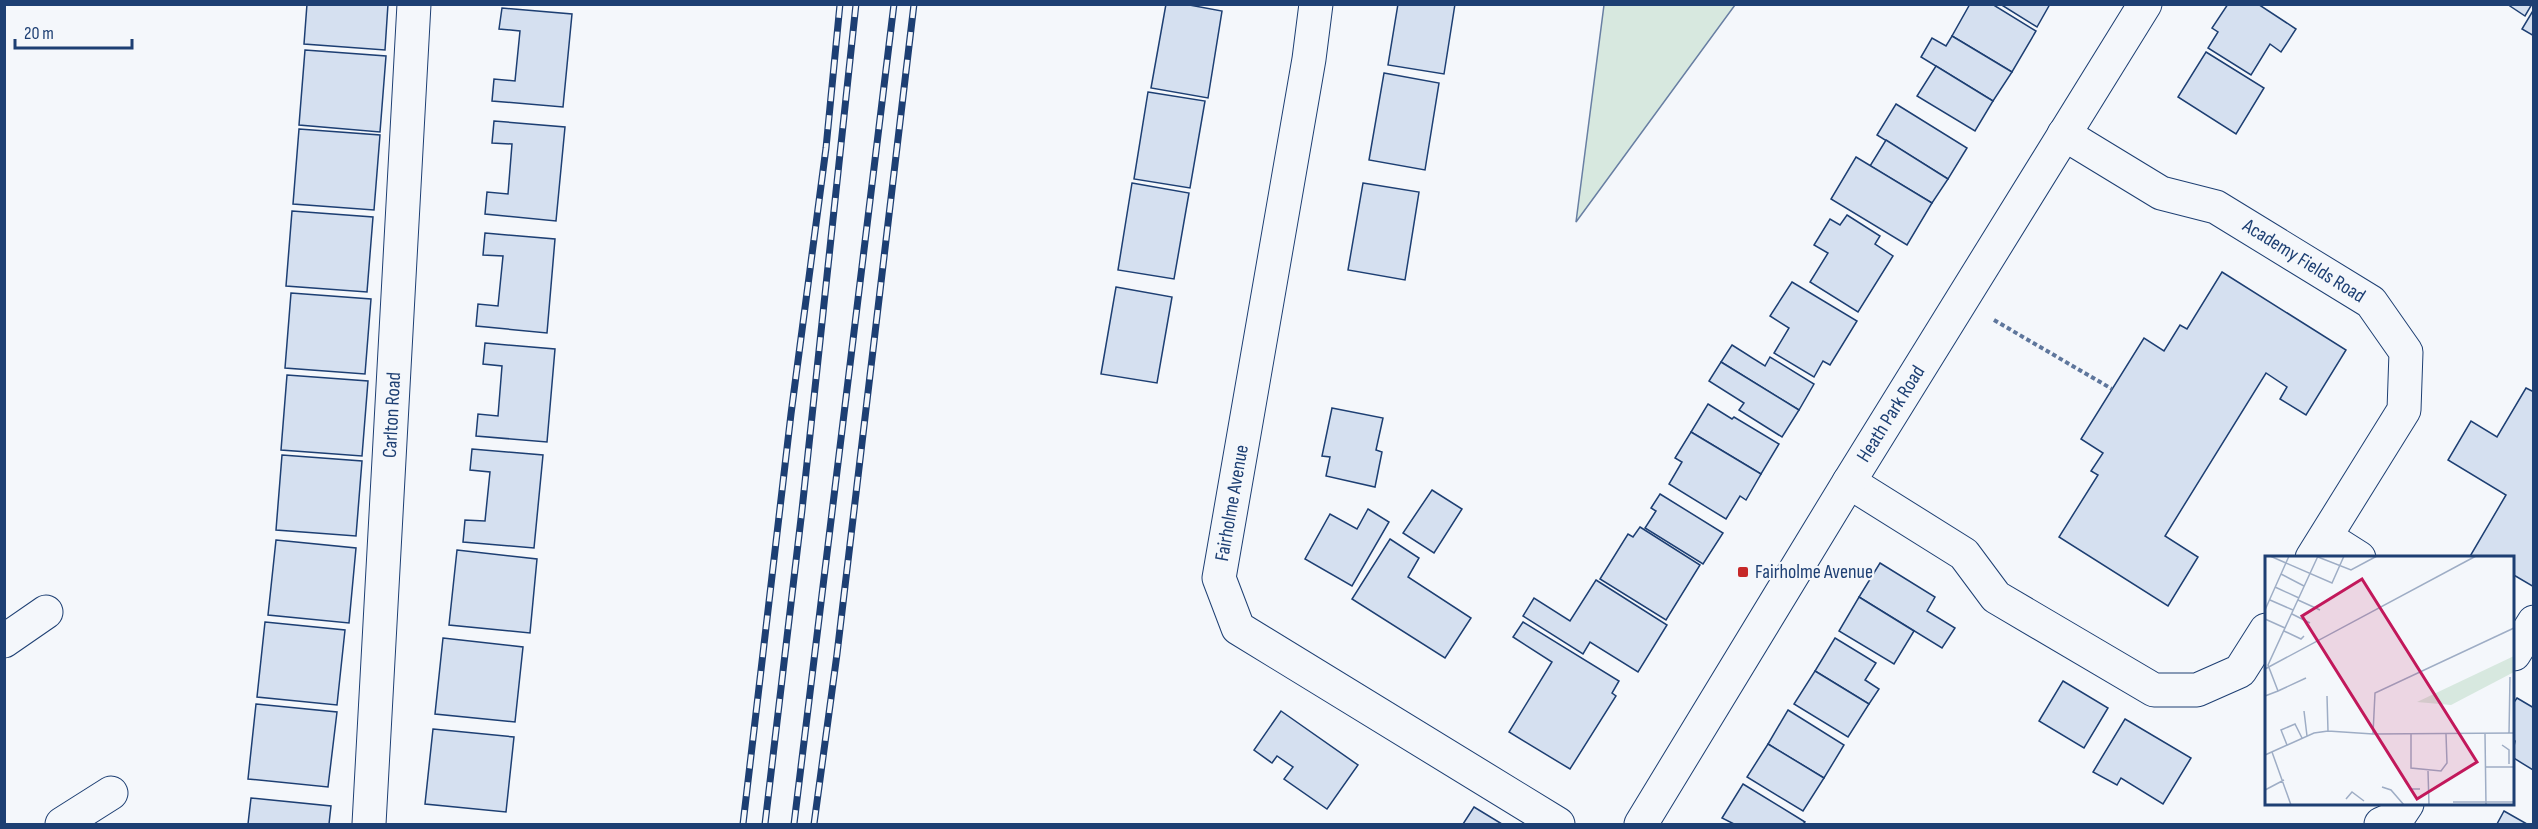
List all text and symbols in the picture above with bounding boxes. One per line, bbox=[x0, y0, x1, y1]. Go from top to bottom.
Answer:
scale bar bbox=[15, 12, 132, 50]
text: 20 m bbox=[24, 23, 54, 44]
street label: Academy Fields Road bbox=[2238, 213, 2370, 308]
street label: Heath Park Road bbox=[1852, 361, 1930, 467]
street label: Carlton Road bbox=[378, 372, 406, 458]
street label: Fairholme Avenue bbox=[1210, 443, 1254, 563]
inset map bbox=[2265, 556, 2514, 805]
place label: Fairholme Avenue bbox=[1755, 560, 1873, 584]
marker: Fairholme Avenue bbox=[1736, 565, 1750, 579]

